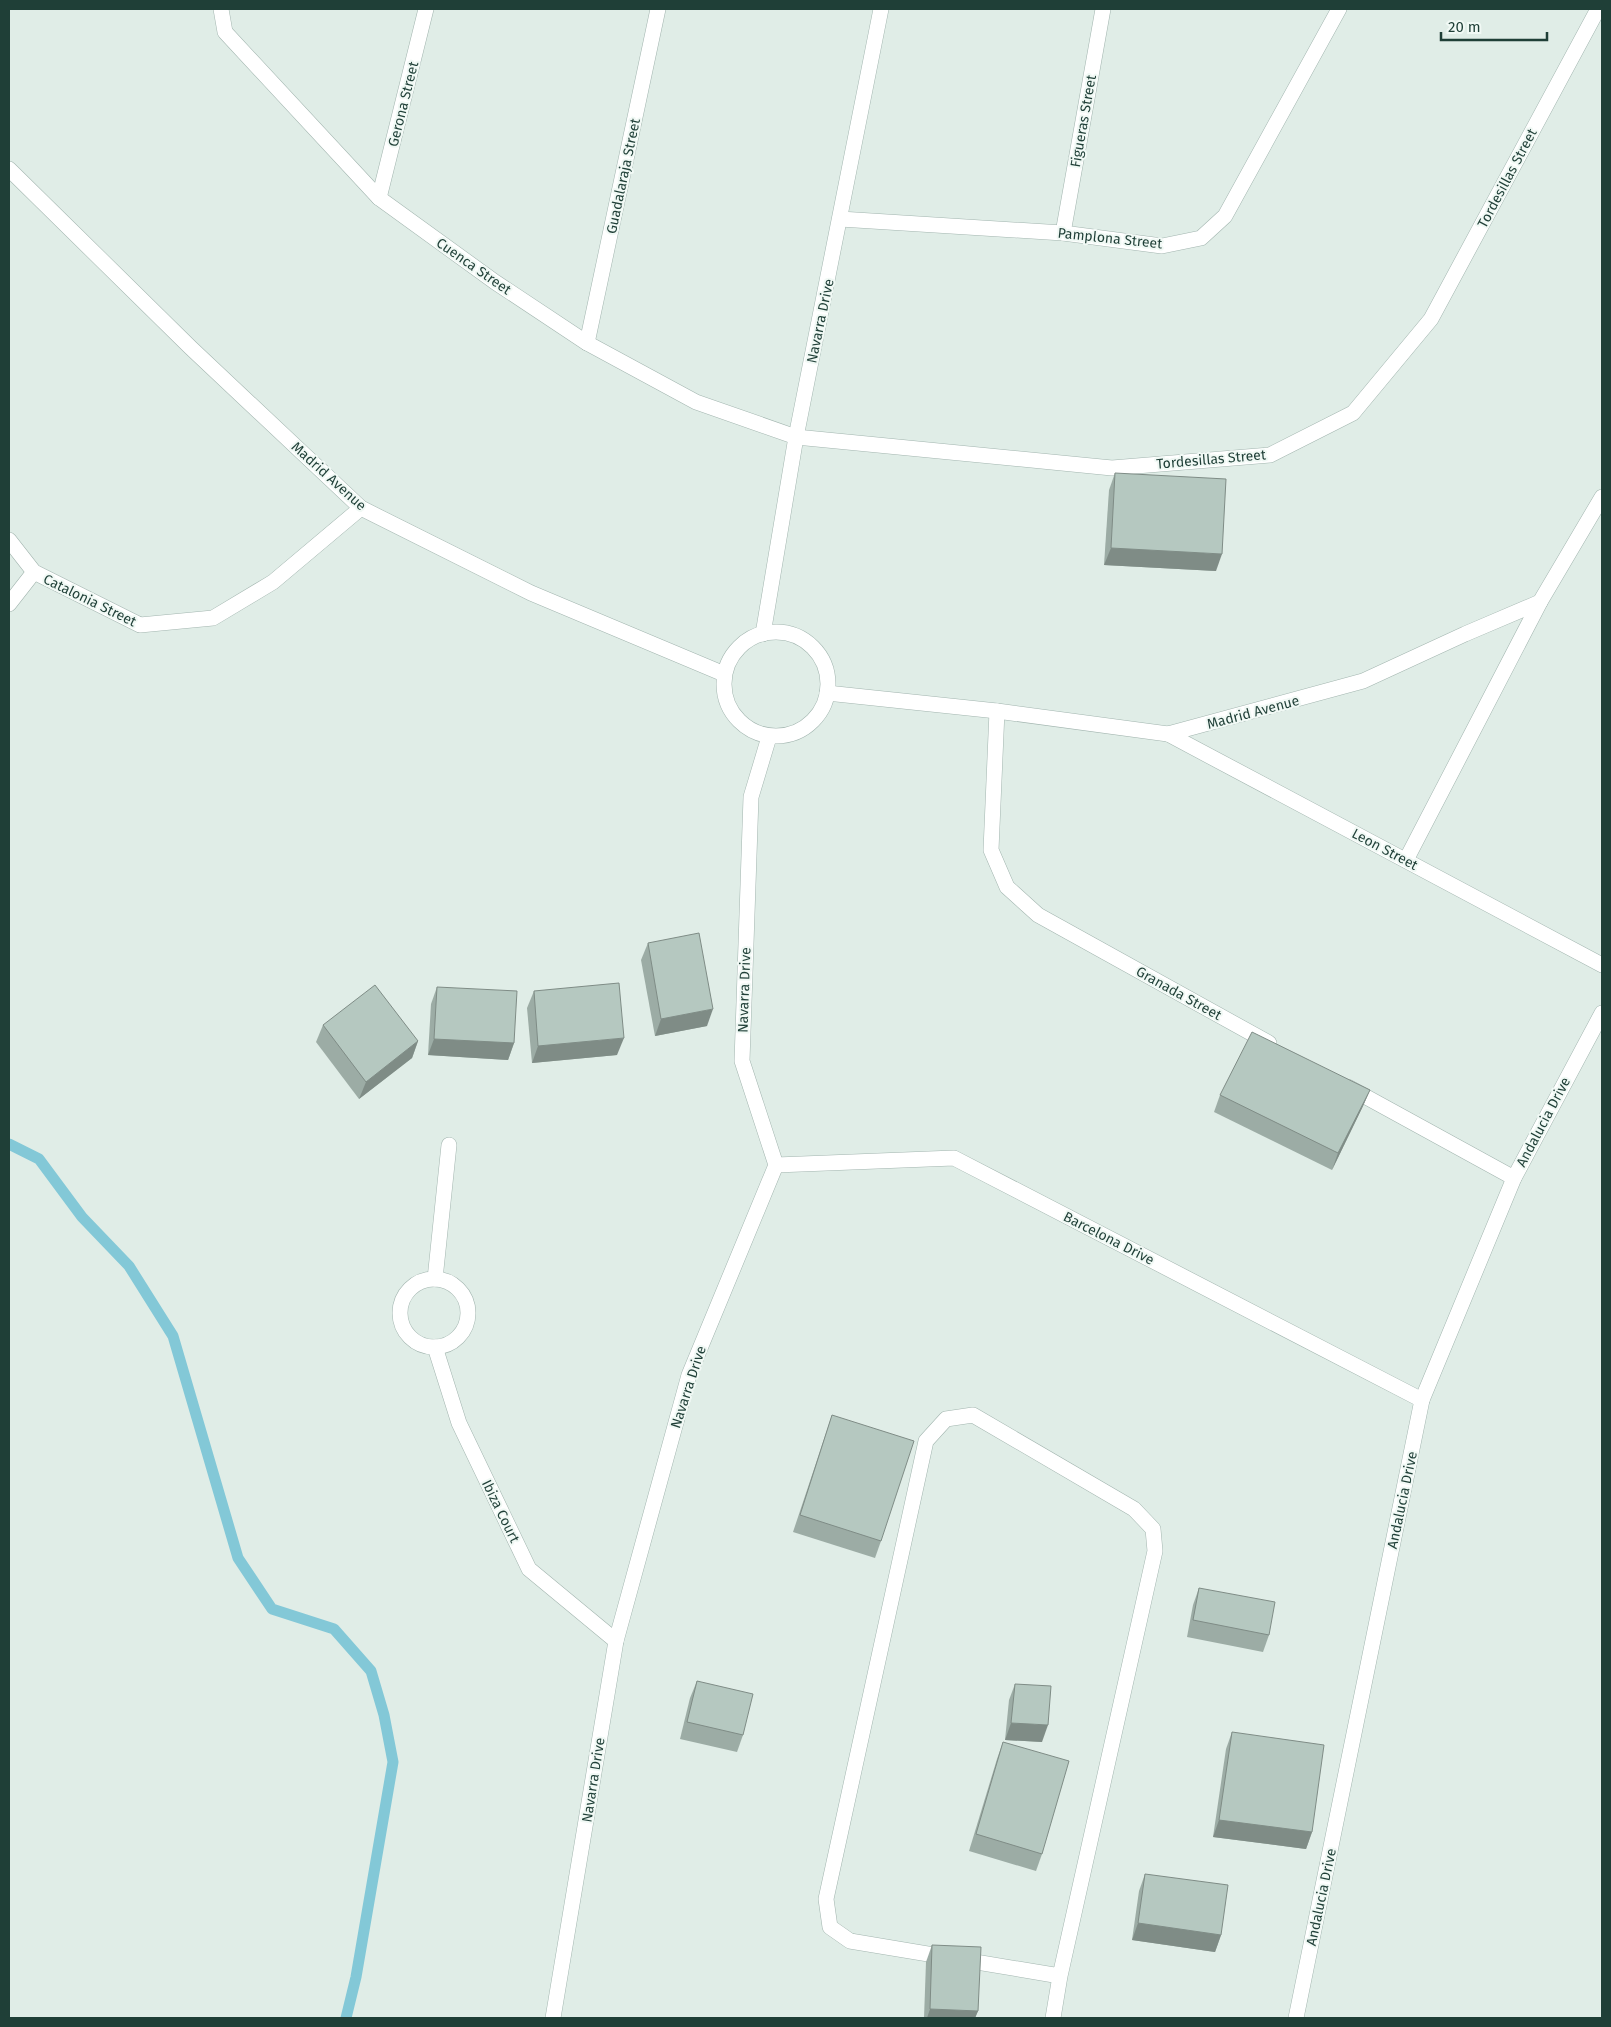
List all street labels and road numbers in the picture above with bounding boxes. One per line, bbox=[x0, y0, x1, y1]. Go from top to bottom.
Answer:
street label: Gerona Street bbox=[385, 59, 423, 148]
street label: Figueras Street bbox=[1067, 72, 1100, 169]
street label: Guadalaraja Street bbox=[603, 116, 644, 235]
street label: Tordesillas Street bbox=[1474, 125, 1541, 231]
street label: Pamplona Street bbox=[1057, 225, 1164, 253]
street label: Cuenca Street bbox=[433, 234, 515, 299]
street label: Navarra Drive bbox=[803, 277, 838, 365]
street label: Madrid Avenue bbox=[288, 438, 370, 514]
street label: Tordesillas Street bbox=[1156, 446, 1267, 473]
street label: Catalonia Street bbox=[40, 571, 140, 631]
street label: Madrid Avenue bbox=[1205, 692, 1301, 733]
street label: Leon Street bbox=[1349, 825, 1422, 874]
street label: Navarra Drive bbox=[735, 947, 754, 1033]
street label: Granada Street bbox=[1133, 963, 1225, 1024]
street label: Andalucia Drive bbox=[1513, 1074, 1574, 1170]
street label: Barcelona Drive bbox=[1060, 1208, 1157, 1269]
street label: Navarra Drive bbox=[667, 1344, 710, 1431]
street label: Andalucia Drive bbox=[1384, 1450, 1421, 1550]
street label: Ibiza Court bbox=[478, 1477, 523, 1546]
street label: Navarra Drive bbox=[578, 1736, 609, 1824]
street label: Andalucia Drive bbox=[1303, 1847, 1340, 1947]

